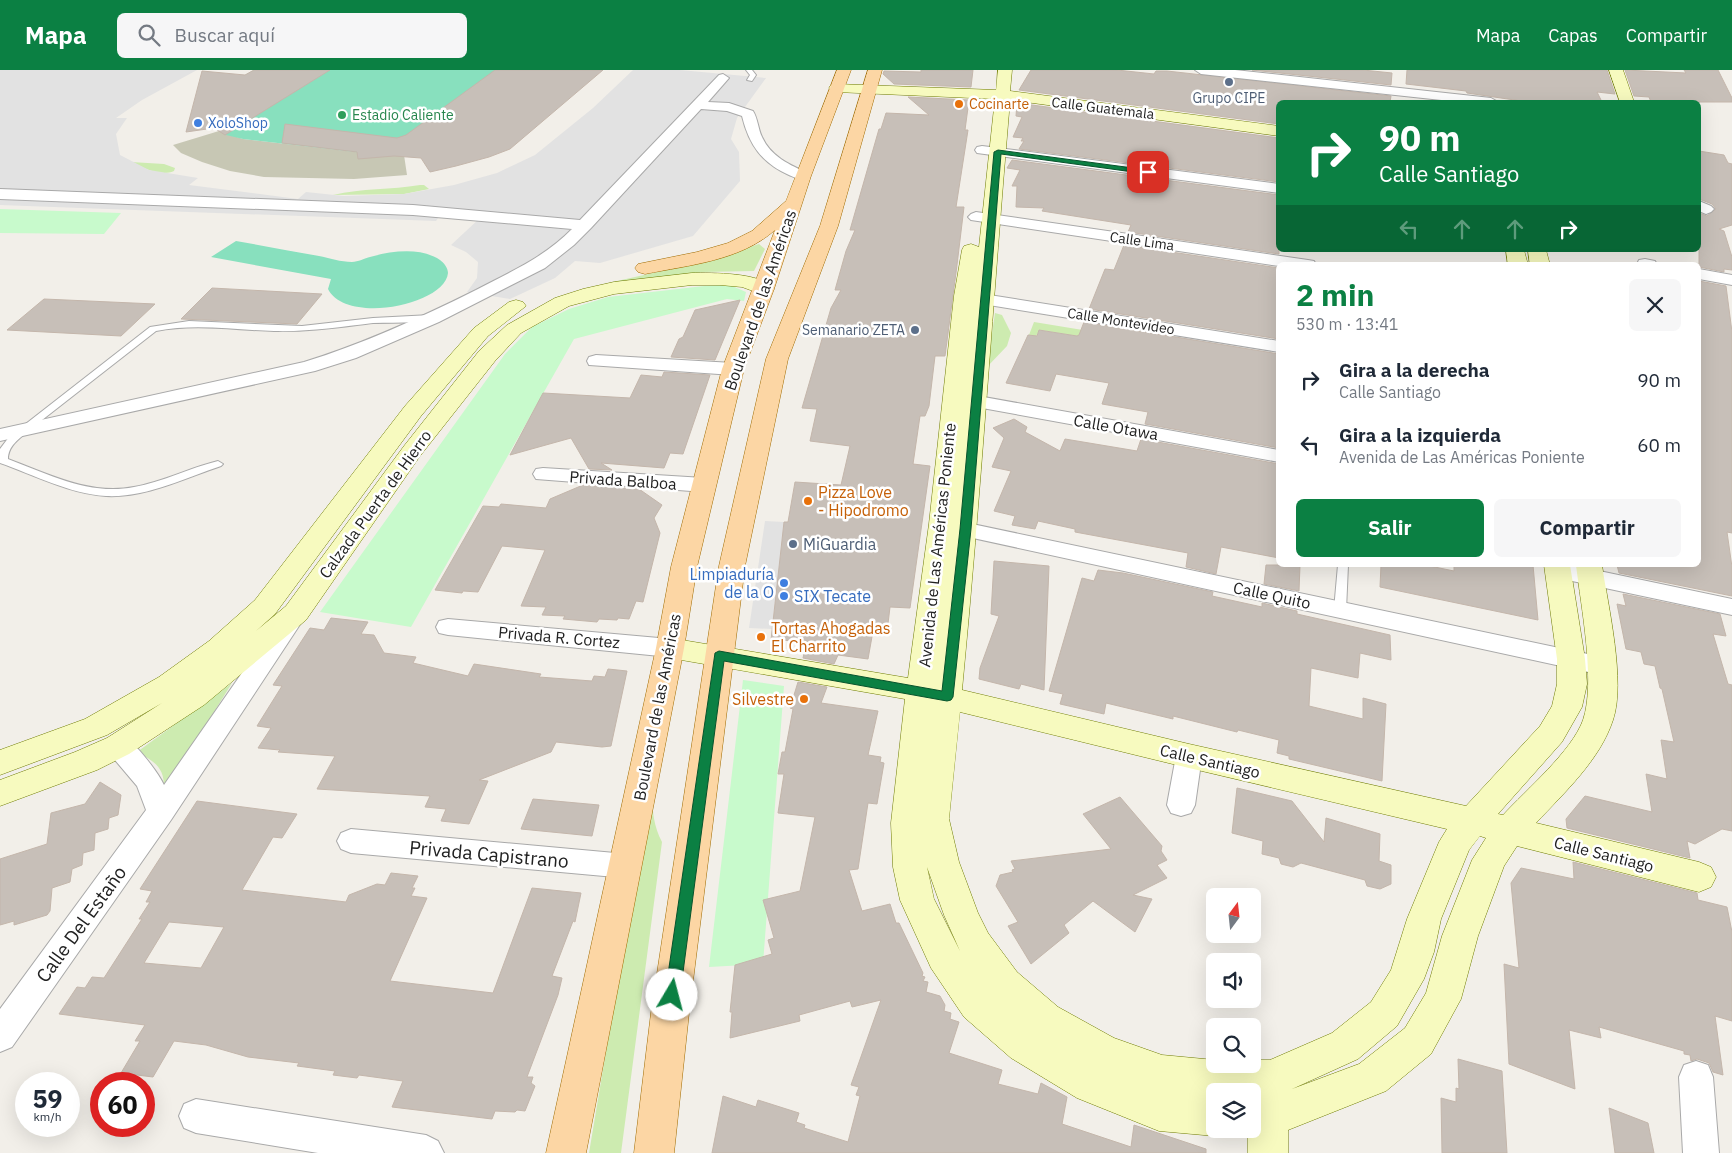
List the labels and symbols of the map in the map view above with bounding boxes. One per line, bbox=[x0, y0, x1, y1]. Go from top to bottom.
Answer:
marker: Grupo CIPE bbox=[1223, 76, 1235, 88]
place label: Grupo CIPE bbox=[1192, 89, 1266, 107]
street label: Calle Guatemala bbox=[1051, 93, 1156, 123]
place label: Cocinarte bbox=[969, 95, 1030, 113]
marker: Cocinarte bbox=[953, 98, 965, 110]
place label: Estadio Caliente bbox=[352, 106, 454, 124]
marker: Estadio Caliente bbox=[336, 109, 348, 121]
place label: XoloShop bbox=[208, 114, 268, 132]
marker: XoloShop bbox=[192, 117, 204, 129]
pin bbox=[1127, 151, 1169, 193]
street label: Boulevard de las Américas bbox=[720, 207, 800, 393]
street label: Calle Lima bbox=[1109, 228, 1176, 255]
street label: Calle Montevideo bbox=[1066, 304, 1176, 338]
place label: Semanario ZETA bbox=[802, 321, 905, 339]
marker: Semanario ZETA bbox=[909, 324, 921, 336]
street label: Calle Otawa bbox=[1072, 410, 1160, 444]
street label: Avenida de Las Américas Poniente bbox=[914, 422, 960, 668]
street label: Calzada Puerta de Hierro bbox=[314, 426, 436, 582]
street label: Privada Balboa bbox=[569, 466, 678, 494]
place label: Pizza Love - Hipodromo bbox=[818, 482, 909, 520]
marker: Pizza Love - Hipodromo bbox=[802, 495, 814, 507]
place label: MiGuardia bbox=[803, 534, 877, 554]
marker: MiGuardia bbox=[787, 538, 799, 550]
place label: Limpiaduría de la O bbox=[689, 564, 774, 602]
marker: Limpiaduría de la O bbox=[778, 577, 790, 589]
street label: Calle Quito bbox=[1231, 577, 1313, 613]
place label: SIX Tecate bbox=[794, 586, 871, 606]
marker: SIX Tecate bbox=[778, 590, 790, 602]
street label: Boulevard de las Américas bbox=[629, 612, 685, 802]
place label: Tortas Ahogadas El Charrito bbox=[771, 618, 891, 656]
street label: Privada R. Cortez bbox=[497, 622, 621, 652]
marker: Tortas Ahogadas El Charrito bbox=[755, 631, 767, 643]
place label: Silvestre bbox=[732, 689, 794, 709]
marker: Silvestre bbox=[798, 693, 810, 705]
street label: Calle Santiago bbox=[1158, 740, 1262, 782]
street label: Calle Santiago bbox=[1552, 832, 1656, 876]
street label: Privada Capistrano bbox=[408, 835, 570, 873]
street label: Calle Del Estaño bbox=[31, 861, 131, 987]
north arrow bbox=[1206, 888, 1261, 942]
position arrow bbox=[645, 968, 697, 1020]
speed limit sign: 60 bbox=[90, 1072, 155, 1137]

